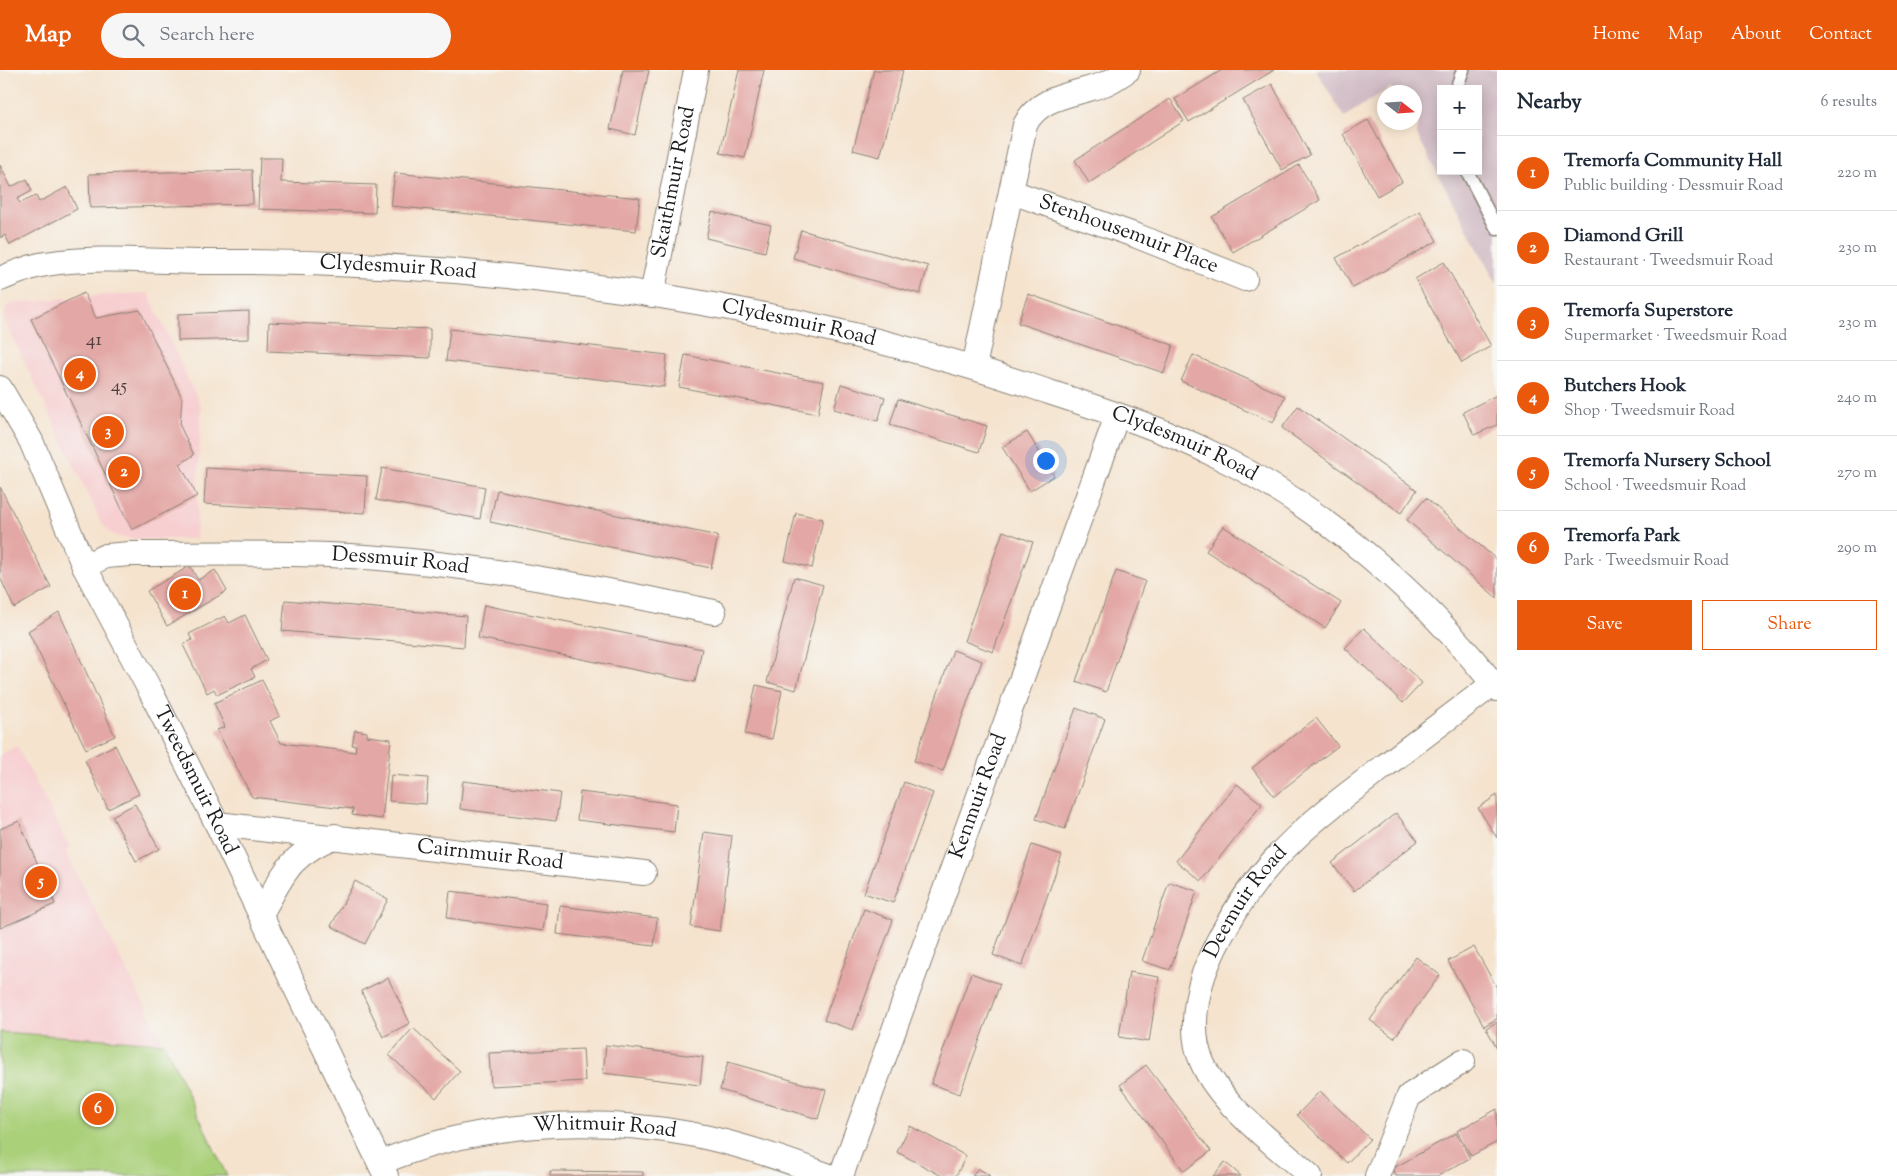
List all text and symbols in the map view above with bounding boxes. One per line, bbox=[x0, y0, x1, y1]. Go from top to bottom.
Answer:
search box bbox=[101, 13, 451, 58]
text: Map bbox=[25, 18, 71, 52]
icon: search bbox=[119, 21, 147, 49]
text: Search here bbox=[159, 22, 255, 49]
text: Home bbox=[1593, 22, 1640, 48]
text: Map bbox=[1668, 22, 1703, 48]
text: About bbox=[1731, 22, 1781, 48]
text: Contact bbox=[1809, 22, 1872, 48]
north arrow bbox=[1377, 85, 1422, 130]
map controls bbox=[1437, 85, 1482, 175]
button: + bbox=[1437, 85, 1482, 130]
text: Nearby bbox=[1517, 88, 1582, 118]
text: 6 results bbox=[1821, 91, 1877, 114]
street label: Skaithmuir Road bbox=[645, 104, 704, 261]
button: − bbox=[1437, 130, 1482, 175]
text: Tremorfa Community Hall bbox=[1564, 148, 1782, 175]
text: 1 bbox=[1530, 162, 1536, 185]
text: 220 m bbox=[1837, 162, 1877, 185]
text: Public building · Dessmuir Road bbox=[1564, 175, 1783, 198]
street label: Stenhousemuir Place bbox=[1035, 188, 1223, 282]
text: Diamond Grill bbox=[1564, 223, 1684, 250]
text: 2 bbox=[1529, 237, 1537, 260]
text: 230 m bbox=[1838, 237, 1877, 260]
street label: Clydesmuir Road bbox=[319, 248, 478, 288]
text: Restaurant · Tweedsmuir Road bbox=[1564, 250, 1773, 273]
street label: Clydesmuir Road bbox=[719, 292, 879, 355]
text: Tremorfa Superstore bbox=[1564, 298, 1733, 325]
text: 3 bbox=[1530, 312, 1536, 335]
text: 230 m bbox=[1838, 312, 1877, 335]
text: Supermarket · Tweedsmuir Road bbox=[1564, 325, 1787, 348]
house number: 41 bbox=[86, 327, 103, 354]
pin: 4 bbox=[64, 355, 96, 393]
house number: 45 bbox=[111, 373, 128, 400]
text: Butchers Hook bbox=[1564, 373, 1686, 400]
text: 4 bbox=[1529, 387, 1537, 410]
text: 240 m bbox=[1836, 387, 1877, 410]
street label: Clydesmuir Road bbox=[1107, 399, 1263, 490]
text: Shop · Tweedsmuir Road bbox=[1564, 400, 1735, 423]
pin: 3 bbox=[92, 413, 124, 451]
your location bbox=[1033, 448, 1059, 474]
text: Tremorfa Nursery School bbox=[1564, 448, 1771, 475]
pin: 2 bbox=[108, 453, 140, 491]
text: 5 bbox=[1530, 462, 1536, 485]
text: 270 m bbox=[1837, 462, 1877, 485]
text: School · Tweedsmuir Road bbox=[1564, 475, 1746, 498]
text: Tremorfa Park bbox=[1564, 523, 1680, 550]
text: 6 bbox=[1529, 537, 1537, 560]
text: 290 m bbox=[1837, 537, 1877, 560]
street label: Dessmuir Road bbox=[331, 540, 471, 583]
text: Park · Tweedsmuir Road bbox=[1564, 550, 1729, 573]
pin: 1 bbox=[169, 575, 201, 613]
button: Save bbox=[1517, 600, 1692, 650]
button: Share bbox=[1702, 600, 1877, 650]
street label: Tweedsmuir Road bbox=[146, 701, 245, 860]
street label: Kenmuir Road bbox=[942, 729, 1015, 863]
street label: Cairnmuir Road bbox=[415, 832, 565, 879]
street label: Deemuir Road bbox=[1197, 839, 1295, 963]
pin: 5 bbox=[25, 863, 57, 901]
pin: 6 bbox=[82, 1090, 114, 1128]
street label: Whitmuir Road bbox=[532, 1109, 679, 1147]

